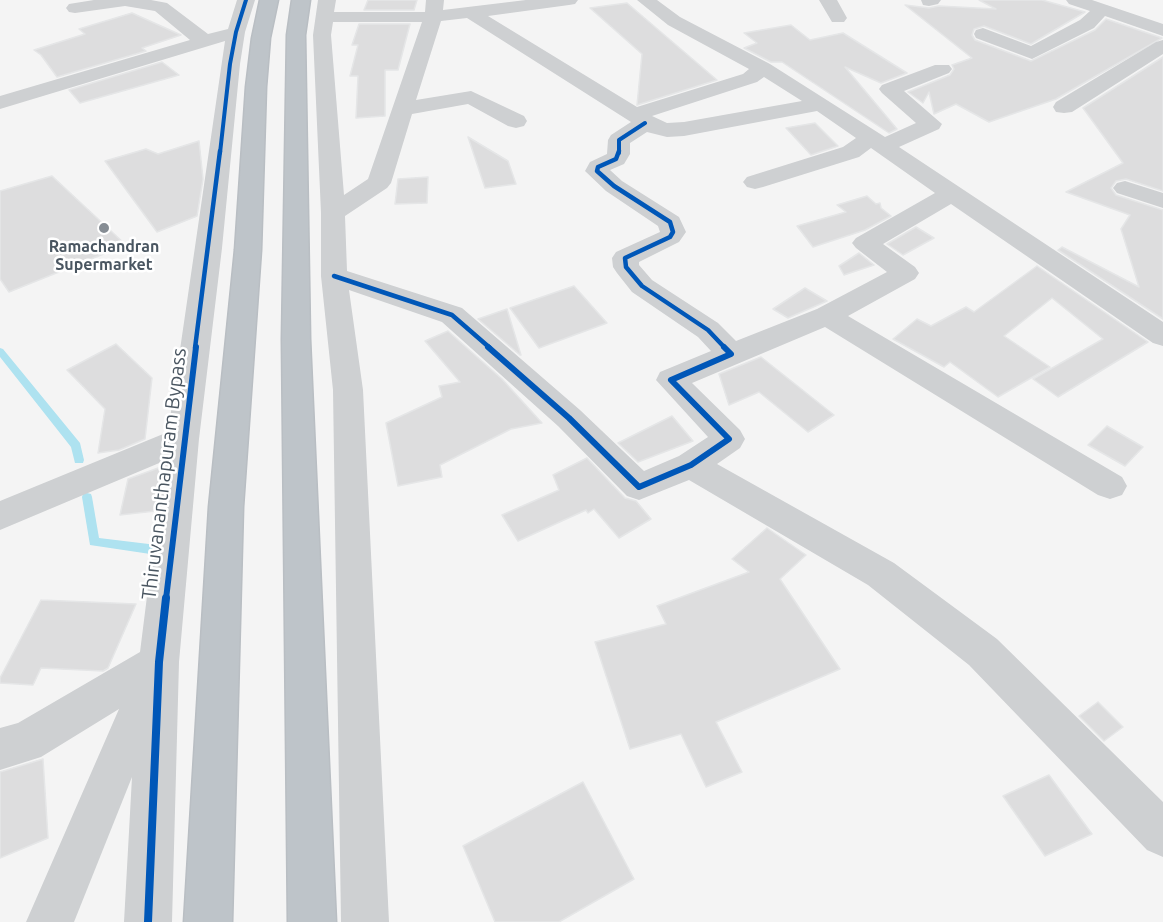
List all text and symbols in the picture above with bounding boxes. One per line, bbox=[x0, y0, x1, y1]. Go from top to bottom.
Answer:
marker: Ramachandran Supermarket bbox=[97, 221, 111, 235]
place label: Ramachandran Supermarket bbox=[49, 237, 159, 275]
street label: Thiruvananthapuram Bypass bbox=[137, 347, 191, 601]

